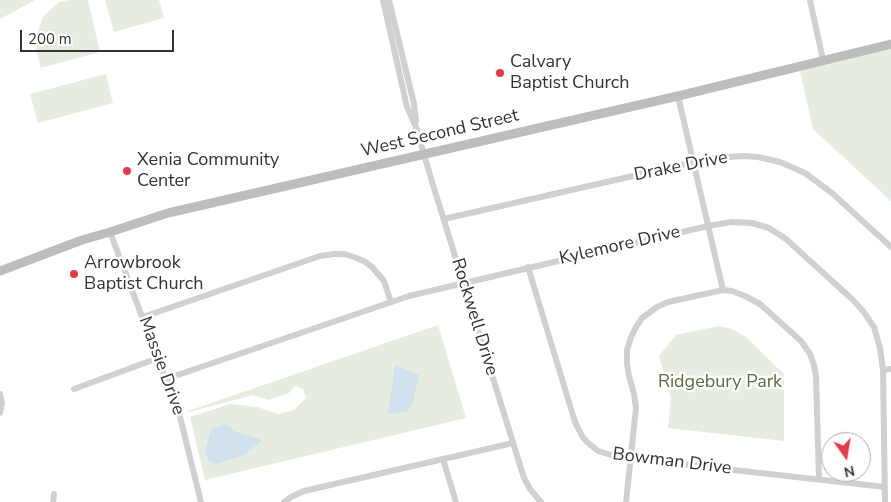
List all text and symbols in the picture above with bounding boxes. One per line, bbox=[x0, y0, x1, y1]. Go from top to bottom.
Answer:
scale bar bbox=[22, 20, 176, 52]
text: 200 m bbox=[28, 29, 72, 49]
place label: Calvary Baptist Church bbox=[510, 52, 629, 94]
marker: Calvary Baptist Church bbox=[494, 67, 506, 79]
street label: West Second Street bbox=[359, 105, 521, 163]
street label: Drake Drive bbox=[632, 147, 730, 187]
place label: Xenia Community Center bbox=[137, 150, 279, 192]
marker: Xenia Community Center bbox=[121, 165, 133, 177]
street label: Kylemore Drive bbox=[557, 222, 683, 270]
place label: Arrowbrook Baptist Church bbox=[84, 253, 203, 296]
street label: Rockwell Drive bbox=[446, 256, 502, 378]
marker: Arrowbrook Baptist Church bbox=[68, 268, 80, 280]
street label: Massie Drive bbox=[133, 314, 189, 418]
park label: Ridgebury Park bbox=[658, 372, 782, 394]
north arrow bbox=[821, 432, 871, 482]
street label: Bowman Drive bbox=[611, 444, 733, 480]
text: N bbox=[842, 461, 857, 482]

